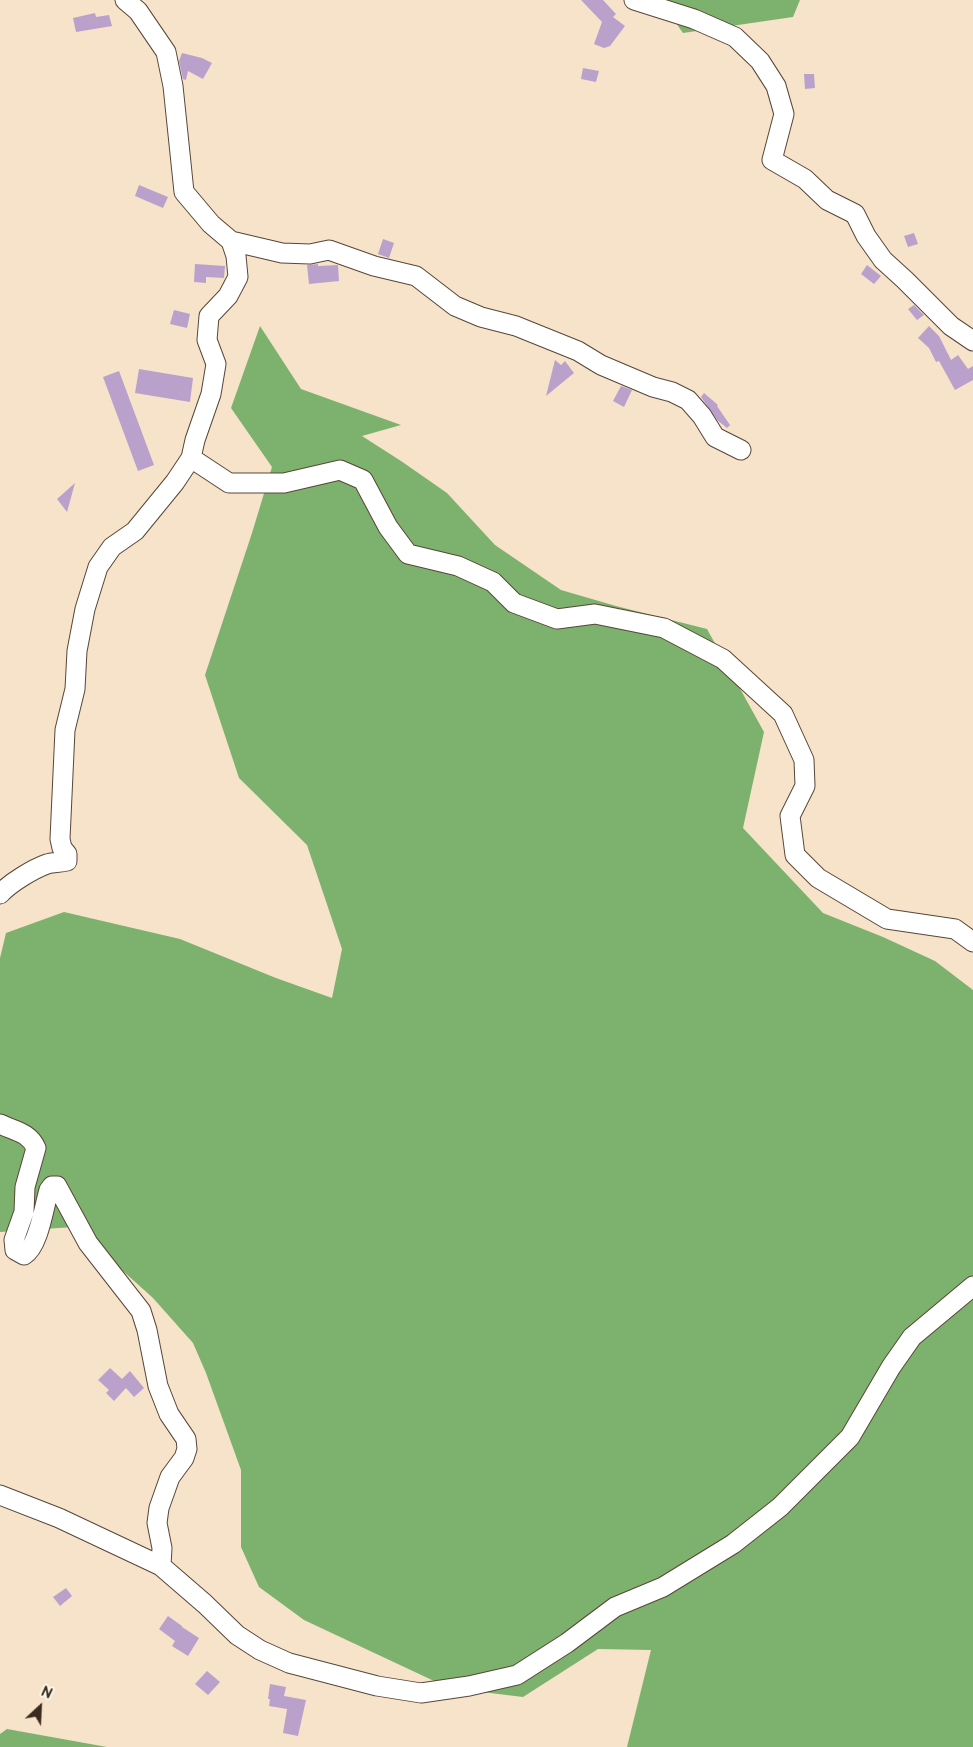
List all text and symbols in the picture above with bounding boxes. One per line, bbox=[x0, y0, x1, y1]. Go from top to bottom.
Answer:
north arrow bbox=[15, 1682, 65, 1732]
text: N bbox=[38, 1683, 55, 1703]

